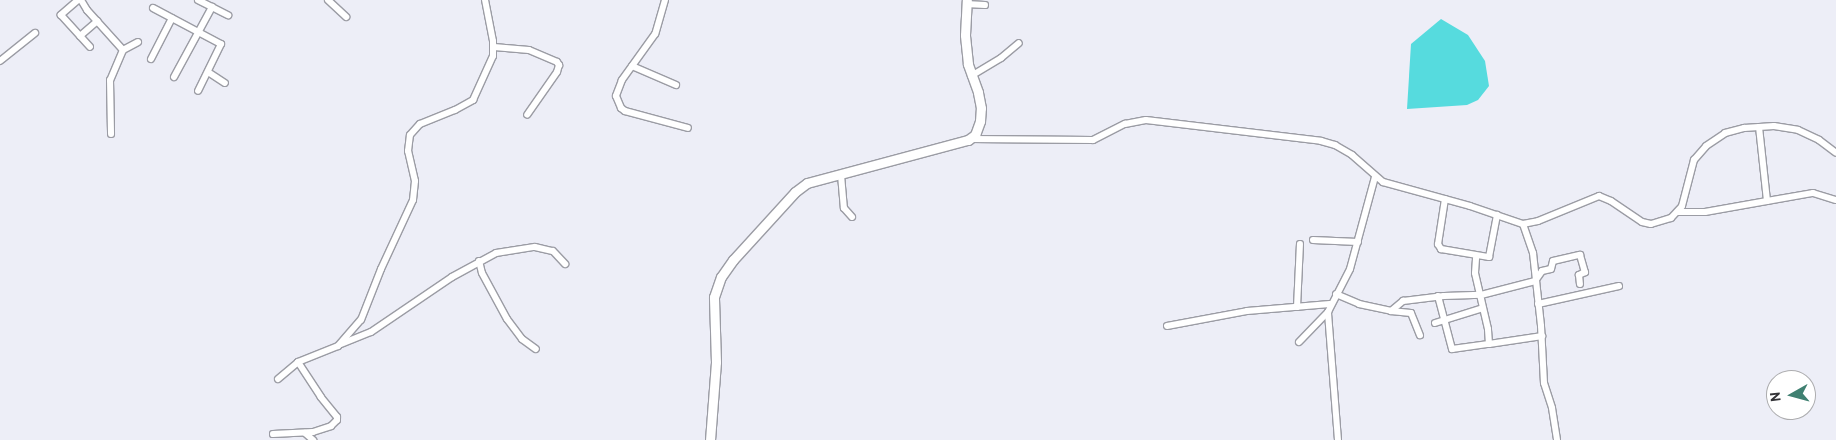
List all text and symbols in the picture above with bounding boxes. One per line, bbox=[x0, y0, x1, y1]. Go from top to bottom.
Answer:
north arrow bbox=[1766, 370, 1816, 420]
text: N bbox=[1768, 391, 1786, 403]

